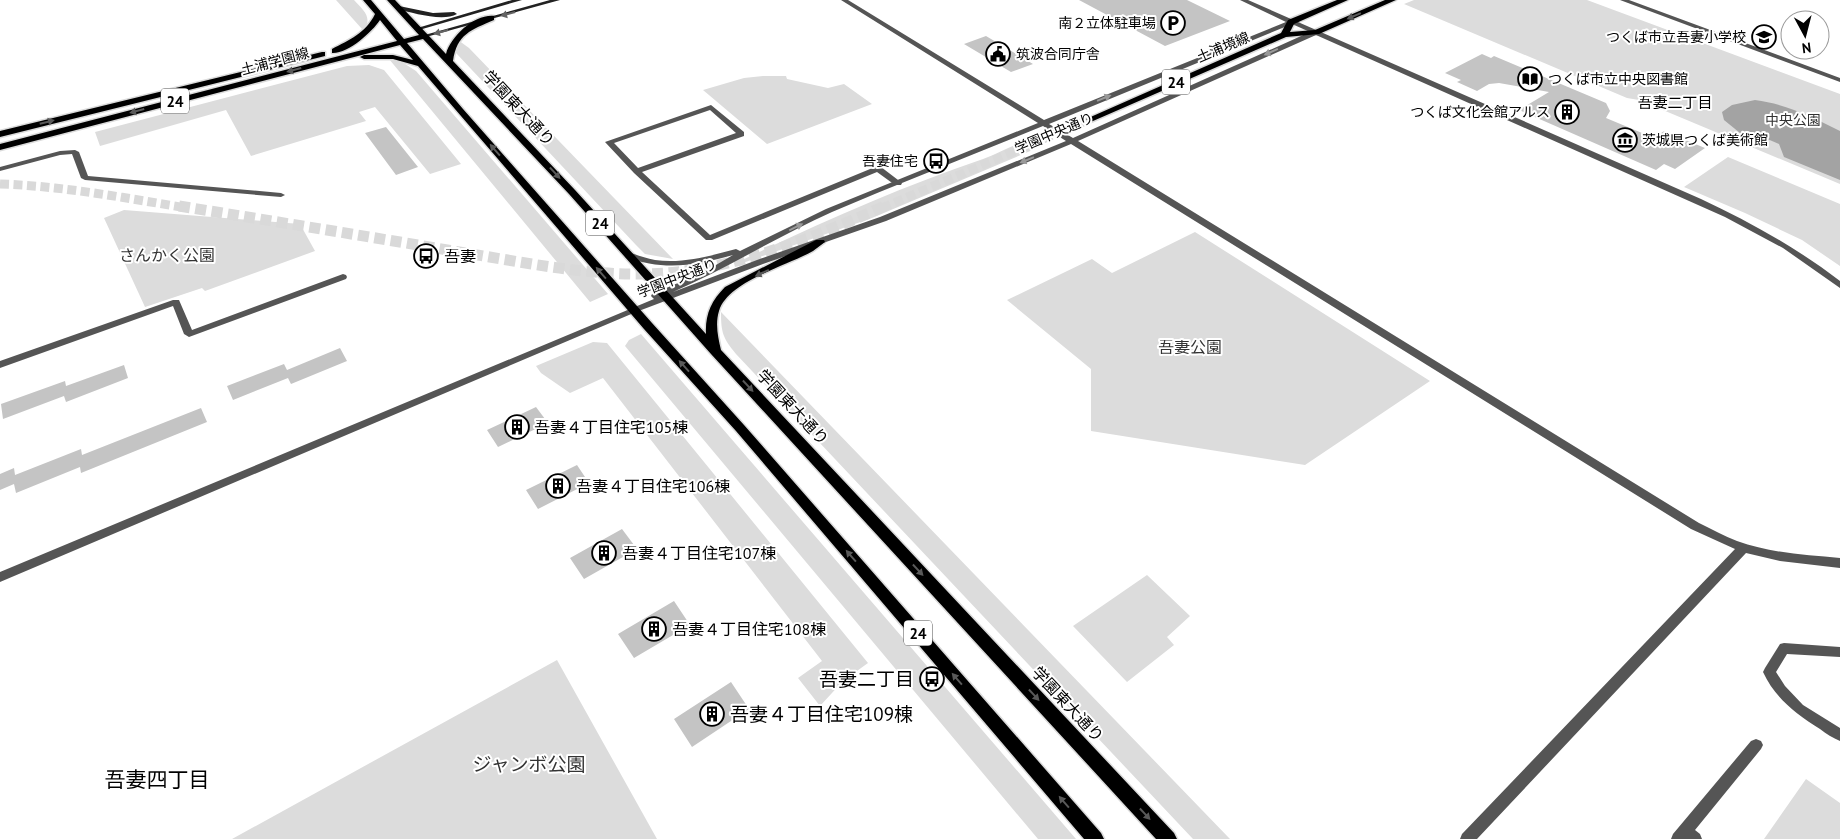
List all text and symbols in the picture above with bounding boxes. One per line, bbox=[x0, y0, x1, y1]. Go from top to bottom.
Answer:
one-way arrow bbox=[500, 10, 515, 18]
parking icon: 南２立体駐車場 bbox=[1160, 10, 1186, 36]
north arrow bbox=[1780, 10, 1830, 60]
one-way arrow bbox=[1347, 13, 1361, 21]
place label: 南２立体駐車場 bbox=[1058, 14, 1156, 32]
school or university icon: つくば市立吾妻小学校 bbox=[1751, 24, 1777, 50]
one-way arrow bbox=[433, 28, 448, 36]
street label: 土浦境線 bbox=[1194, 28, 1252, 66]
place label: つくば市立吾妻小学校 bbox=[1606, 28, 1746, 46]
text: N bbox=[1801, 38, 1812, 57]
public building icon: 筑波合同庁舎 bbox=[985, 41, 1011, 67]
street label: 土浦学園線 bbox=[239, 43, 311, 79]
place label: 筑波合同庁舎 bbox=[1016, 45, 1100, 63]
one-way arrow bbox=[1264, 49, 1278, 57]
one-way arrow bbox=[286, 66, 301, 74]
street label: 学園東大通り bbox=[479, 66, 559, 150]
library icon: つくば市立中央図書館 bbox=[1517, 66, 1543, 92]
road number: 24 bbox=[1162, 70, 1190, 94]
place label: つくば市立中央図書館 bbox=[1548, 70, 1688, 88]
road number: 24 bbox=[161, 88, 189, 114]
district label: 吾妻二丁目 bbox=[1637, 93, 1713, 112]
one-way arrow bbox=[1097, 94, 1111, 102]
building icon: つくば文化会館アルス bbox=[1554, 99, 1580, 125]
place label: つくば文化会館アルス bbox=[1410, 103, 1550, 121]
one-way arrow bbox=[129, 107, 144, 115]
street label: 学園中央通り bbox=[1012, 108, 1096, 158]
park label: 中央公園 bbox=[1765, 111, 1821, 129]
one-way arrow bbox=[40, 118, 55, 126]
museum icon: 茨城県つくば美術館 bbox=[1612, 127, 1638, 153]
place label: 茨城県つくば美術館 bbox=[1642, 131, 1768, 149]
one-way arrow bbox=[489, 144, 500, 157]
bus stop icon: 吾妻住宅 bbox=[923, 148, 949, 174]
place label: 吾妻住宅 bbox=[862, 152, 918, 170]
one-way arrow bbox=[1019, 157, 1034, 164]
one-way arrow bbox=[549, 167, 561, 179]
road number: 24 bbox=[586, 210, 614, 236]
one-way arrow bbox=[789, 223, 803, 231]
bus stop icon: 吾妻 bbox=[413, 243, 439, 269]
park label: さんかく公園 bbox=[119, 245, 215, 265]
place label: 吾妻 bbox=[444, 246, 476, 266]
street label: 学園中央通り bbox=[635, 255, 719, 301]
one-way arrow bbox=[595, 267, 607, 279]
one-way arrow bbox=[755, 269, 769, 277]
park label: 吾妻公園 bbox=[1158, 337, 1222, 357]
one-way arrow bbox=[678, 360, 690, 372]
street label: 学園東大通り bbox=[753, 365, 833, 449]
one-way arrow bbox=[742, 380, 754, 392]
building icon: 吾妻４丁目住宅105棟 bbox=[504, 414, 530, 440]
place label: 吾妻４丁目住宅105棟 bbox=[534, 417, 688, 437]
building icon: 吾妻４丁目住宅106棟 bbox=[545, 473, 571, 499]
place label: 吾妻４丁目住宅106棟 bbox=[576, 476, 730, 496]
building icon: 吾妻４丁目住宅107棟 bbox=[591, 540, 617, 566]
place label: 吾妻４丁目住宅107棟 bbox=[622, 543, 776, 563]
one-way arrow bbox=[845, 551, 857, 563]
one-way arrow bbox=[912, 563, 924, 575]
building icon: 吾妻４丁目住宅108棟 bbox=[641, 616, 667, 642]
place label: 吾妻４丁目住宅108棟 bbox=[672, 619, 826, 639]
road number: 24 bbox=[904, 620, 932, 646]
street label: 学園東大通り bbox=[1028, 662, 1108, 746]
bus stop icon: 吾妻二丁目 bbox=[919, 666, 945, 692]
place label: 吾妻二丁目 bbox=[819, 667, 914, 691]
one-way arrow bbox=[952, 673, 963, 686]
one-way arrow bbox=[1028, 688, 1040, 700]
building icon: 吾妻４丁目住宅109棟 bbox=[699, 701, 725, 727]
place label: 吾妻４丁目住宅109棟 bbox=[730, 702, 913, 726]
park label: ジャンボ公園 bbox=[472, 752, 586, 776]
district label: 吾妻四丁目 bbox=[105, 766, 210, 793]
one-way arrow bbox=[1058, 796, 1069, 809]
one-way arrow bbox=[1139, 808, 1151, 820]

